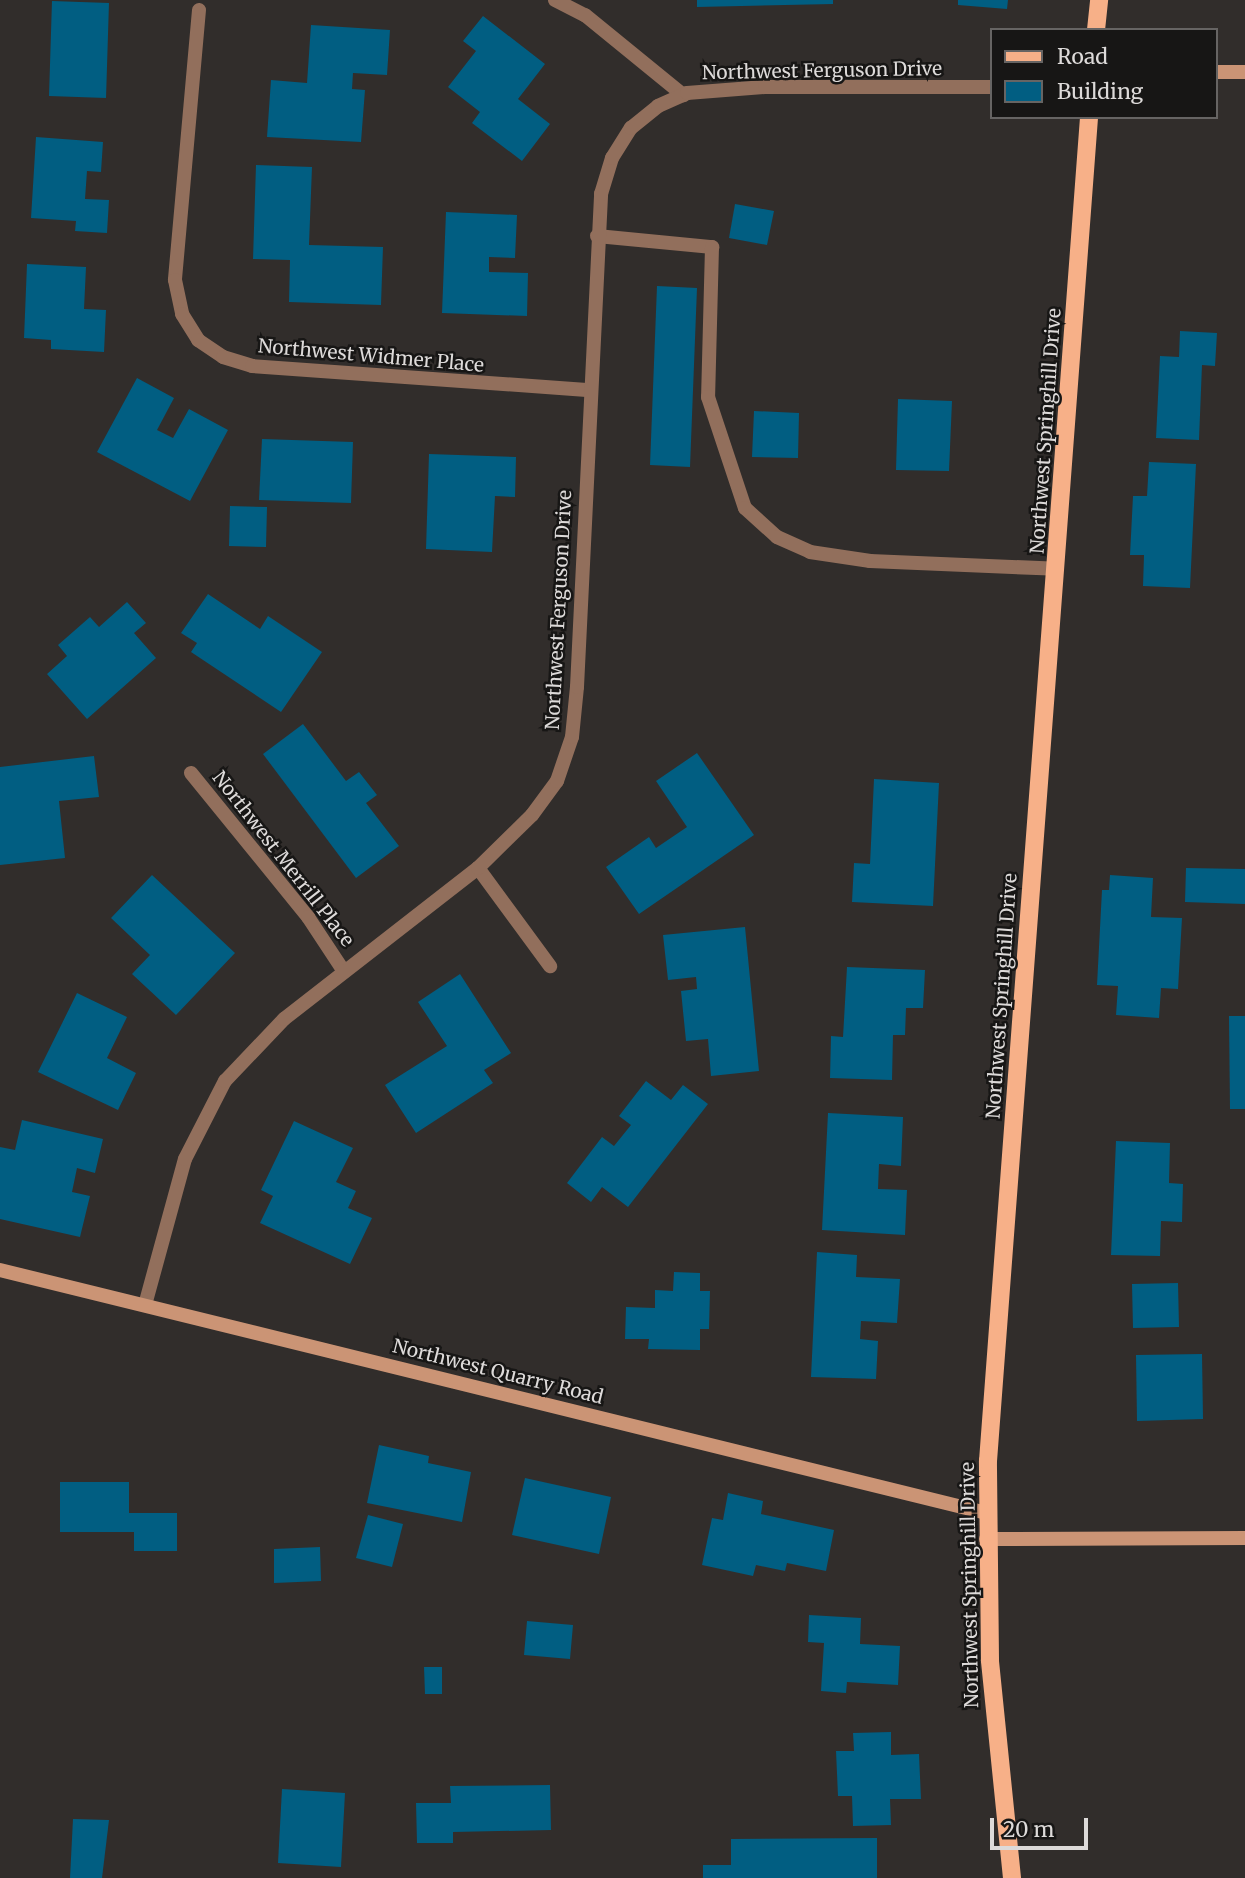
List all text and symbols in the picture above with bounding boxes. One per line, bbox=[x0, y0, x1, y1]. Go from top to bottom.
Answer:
legend bbox=[990, 28, 1217, 119]
text: Road bbox=[1057, 43, 1108, 70]
street label: Northwest Ferguson Drive bbox=[702, 58, 942, 84]
text: Building bbox=[1057, 78, 1143, 105]
street label: Northwest Springhill Drive bbox=[1026, 307, 1066, 555]
street label: Northwest Widmer Place bbox=[257, 335, 485, 377]
street label: Northwest Ferguson Drive bbox=[541, 490, 577, 730]
street label: Northwest Merrill Place bbox=[207, 767, 359, 951]
street label: Northwest Springhill Drive bbox=[982, 872, 1022, 1120]
street label: Northwest Quarry Road bbox=[390, 1335, 606, 1409]
street label: Northwest Springhill Drive bbox=[956, 1462, 984, 1708]
scale bar bbox=[993, 1804, 1091, 1848]
text: 20 m bbox=[1003, 1816, 1054, 1843]

